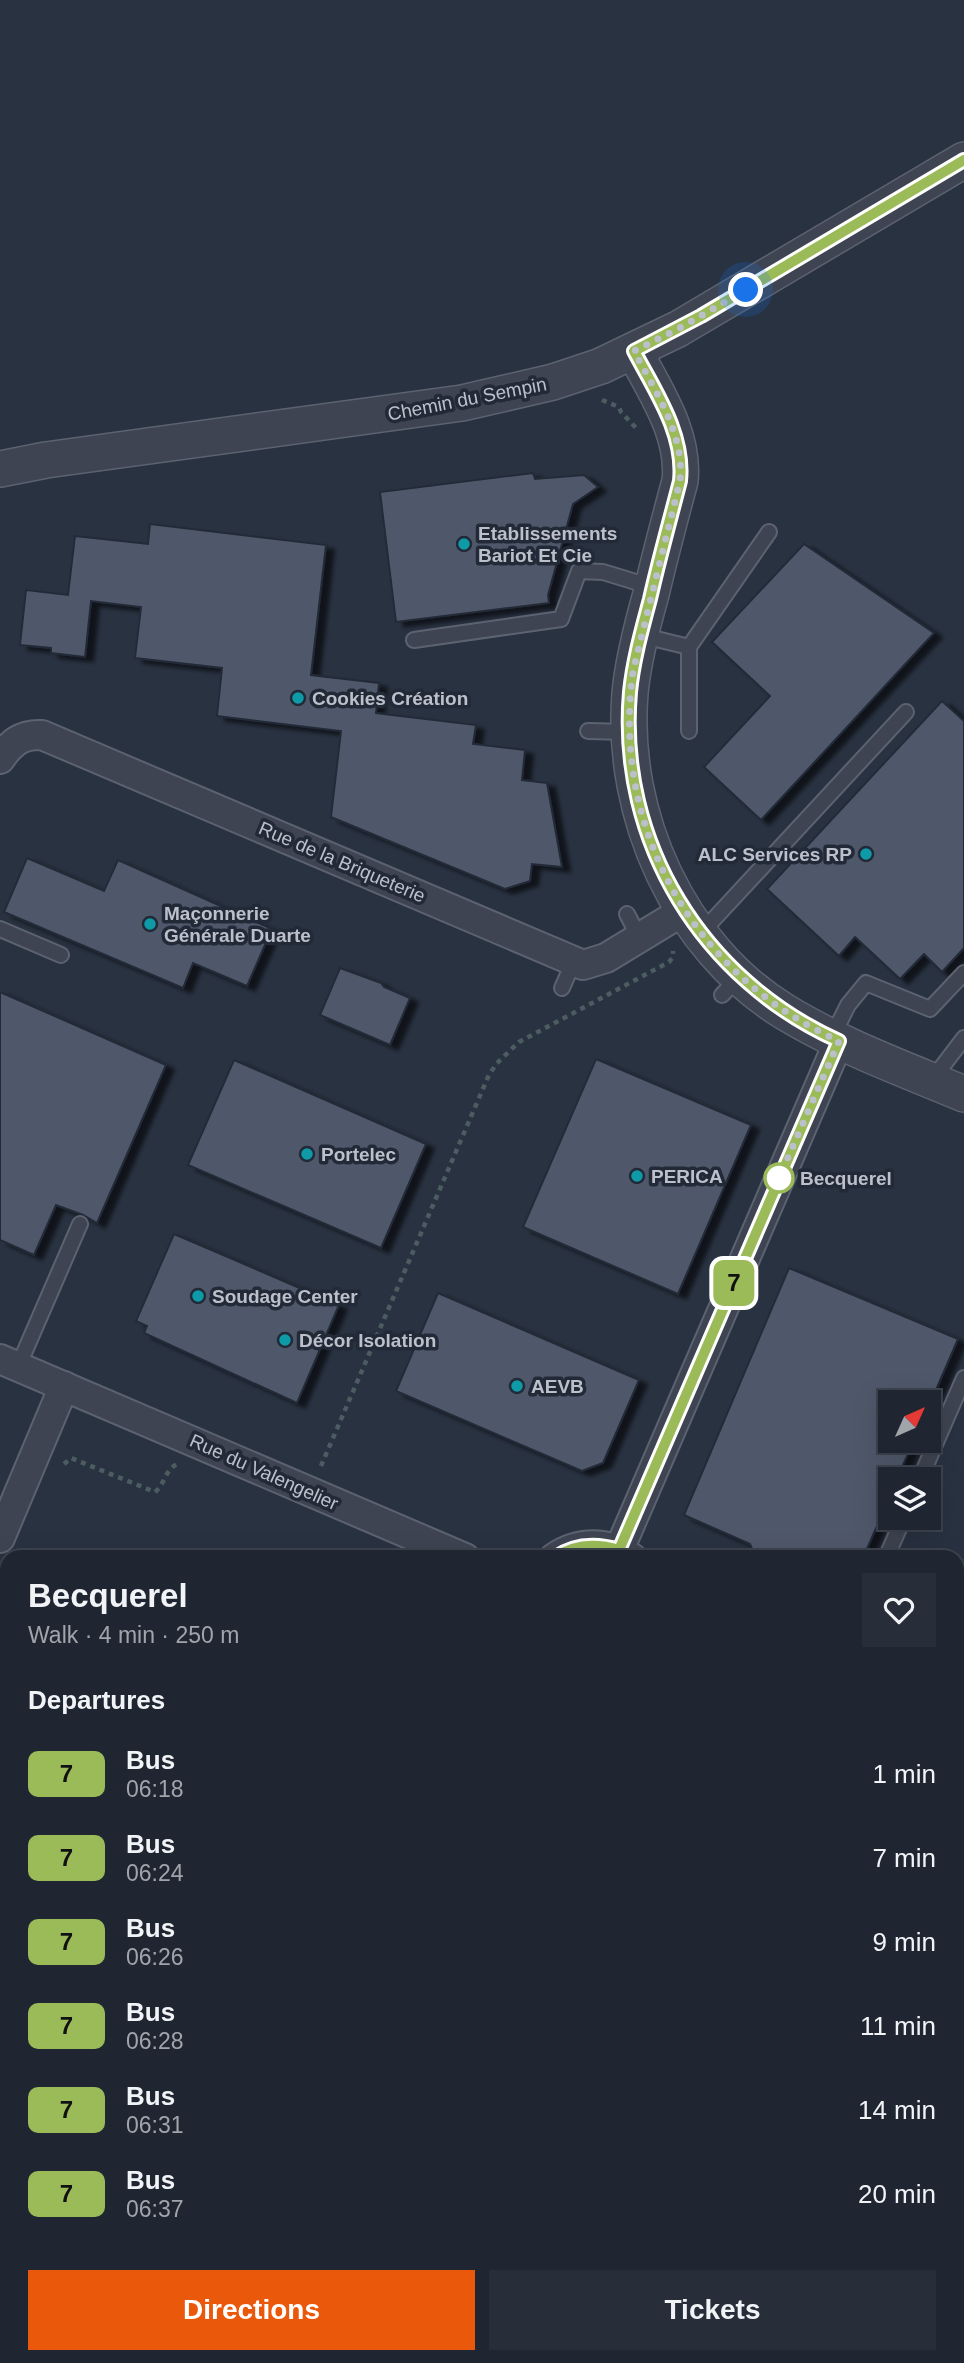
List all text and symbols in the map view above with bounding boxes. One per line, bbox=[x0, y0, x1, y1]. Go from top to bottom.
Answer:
your location bbox=[728, 272, 763, 307]
street label: Chemin du Sempin bbox=[386, 373, 548, 425]
place label: Etablissements Bariot Et Cie bbox=[478, 523, 617, 566]
marker: Etablissements Bariot Et Cie bbox=[456, 536, 472, 552]
place label: Cookies Création bbox=[312, 688, 468, 709]
marker: Cookies Création bbox=[290, 690, 306, 706]
street label: Rue de la Briqueterie bbox=[256, 817, 428, 907]
place label: ALC Services RP bbox=[698, 844, 852, 865]
marker: ALC Services RP bbox=[858, 846, 874, 862]
place label: Maçonnerie Générale Duarte bbox=[164, 903, 311, 946]
marker: Maçonnerie Générale Duarte bbox=[142, 916, 158, 932]
place label: Portelec bbox=[321, 1144, 396, 1165]
marker: Portelec bbox=[299, 1146, 315, 1162]
marker: Becquerel bbox=[764, 1163, 794, 1193]
place label: PERICA bbox=[651, 1166, 723, 1187]
marker: PERICA bbox=[629, 1168, 645, 1184]
place label: Becquerel bbox=[800, 1168, 892, 1189]
line badge: 7 bbox=[711, 1260, 757, 1306]
text: 7 bbox=[727, 1269, 741, 1296]
place label: Soudage Center bbox=[212, 1286, 358, 1307]
marker: Soudage Center bbox=[190, 1288, 206, 1304]
place label: Décor Isolation bbox=[299, 1330, 436, 1351]
marker: Décor Isolation bbox=[277, 1332, 293, 1348]
place label: AEVB bbox=[531, 1376, 584, 1397]
marker: AEVB bbox=[509, 1378, 525, 1394]
north arrow bbox=[878, 1390, 942, 1452]
map controls bbox=[878, 1390, 941, 1530]
street label: Rue du Valengelier bbox=[187, 1430, 342, 1514]
button: layers bbox=[878, 1467, 941, 1530]
button: heart bbox=[862, 1573, 936, 1647]
text: Becquerel bbox=[28, 1577, 188, 1614]
text: Walk · 4 min · 250 m bbox=[28, 1622, 239, 1648]
text: Departures bbox=[28, 1685, 165, 1715]
text: Bus bbox=[126, 1745, 175, 1775]
text: 1 min bbox=[872, 1759, 936, 1789]
text: 7 bbox=[60, 1760, 73, 1787]
text: 06:18 bbox=[126, 1776, 184, 1802]
text: Bus bbox=[126, 1829, 175, 1859]
text: 7 min bbox=[872, 1843, 936, 1873]
text: 7 bbox=[60, 1844, 73, 1871]
text: 06:24 bbox=[126, 1860, 184, 1886]
text: Bus bbox=[126, 1913, 175, 1943]
text: 9 min bbox=[872, 1927, 936, 1957]
text: 7 bbox=[60, 1928, 73, 1955]
text: 06:26 bbox=[126, 1944, 184, 1970]
text: Bus bbox=[126, 1997, 175, 2027]
text: 11 min bbox=[860, 2011, 936, 2041]
text: 7 bbox=[60, 2012, 73, 2039]
text: 06:28 bbox=[126, 2028, 184, 2054]
text: Bus bbox=[126, 2081, 175, 2111]
text: 14 min bbox=[858, 2095, 936, 2125]
text: 7 bbox=[60, 2096, 73, 2123]
text: 06:31 bbox=[126, 2112, 184, 2138]
text: Bus bbox=[126, 2165, 175, 2195]
text: 20 min bbox=[858, 2179, 936, 2209]
text: 7 bbox=[60, 2180, 73, 2207]
text: 06:37 bbox=[126, 2196, 184, 2222]
button: Directions bbox=[28, 2270, 475, 2350]
button: Tickets bbox=[489, 2270, 936, 2350]

